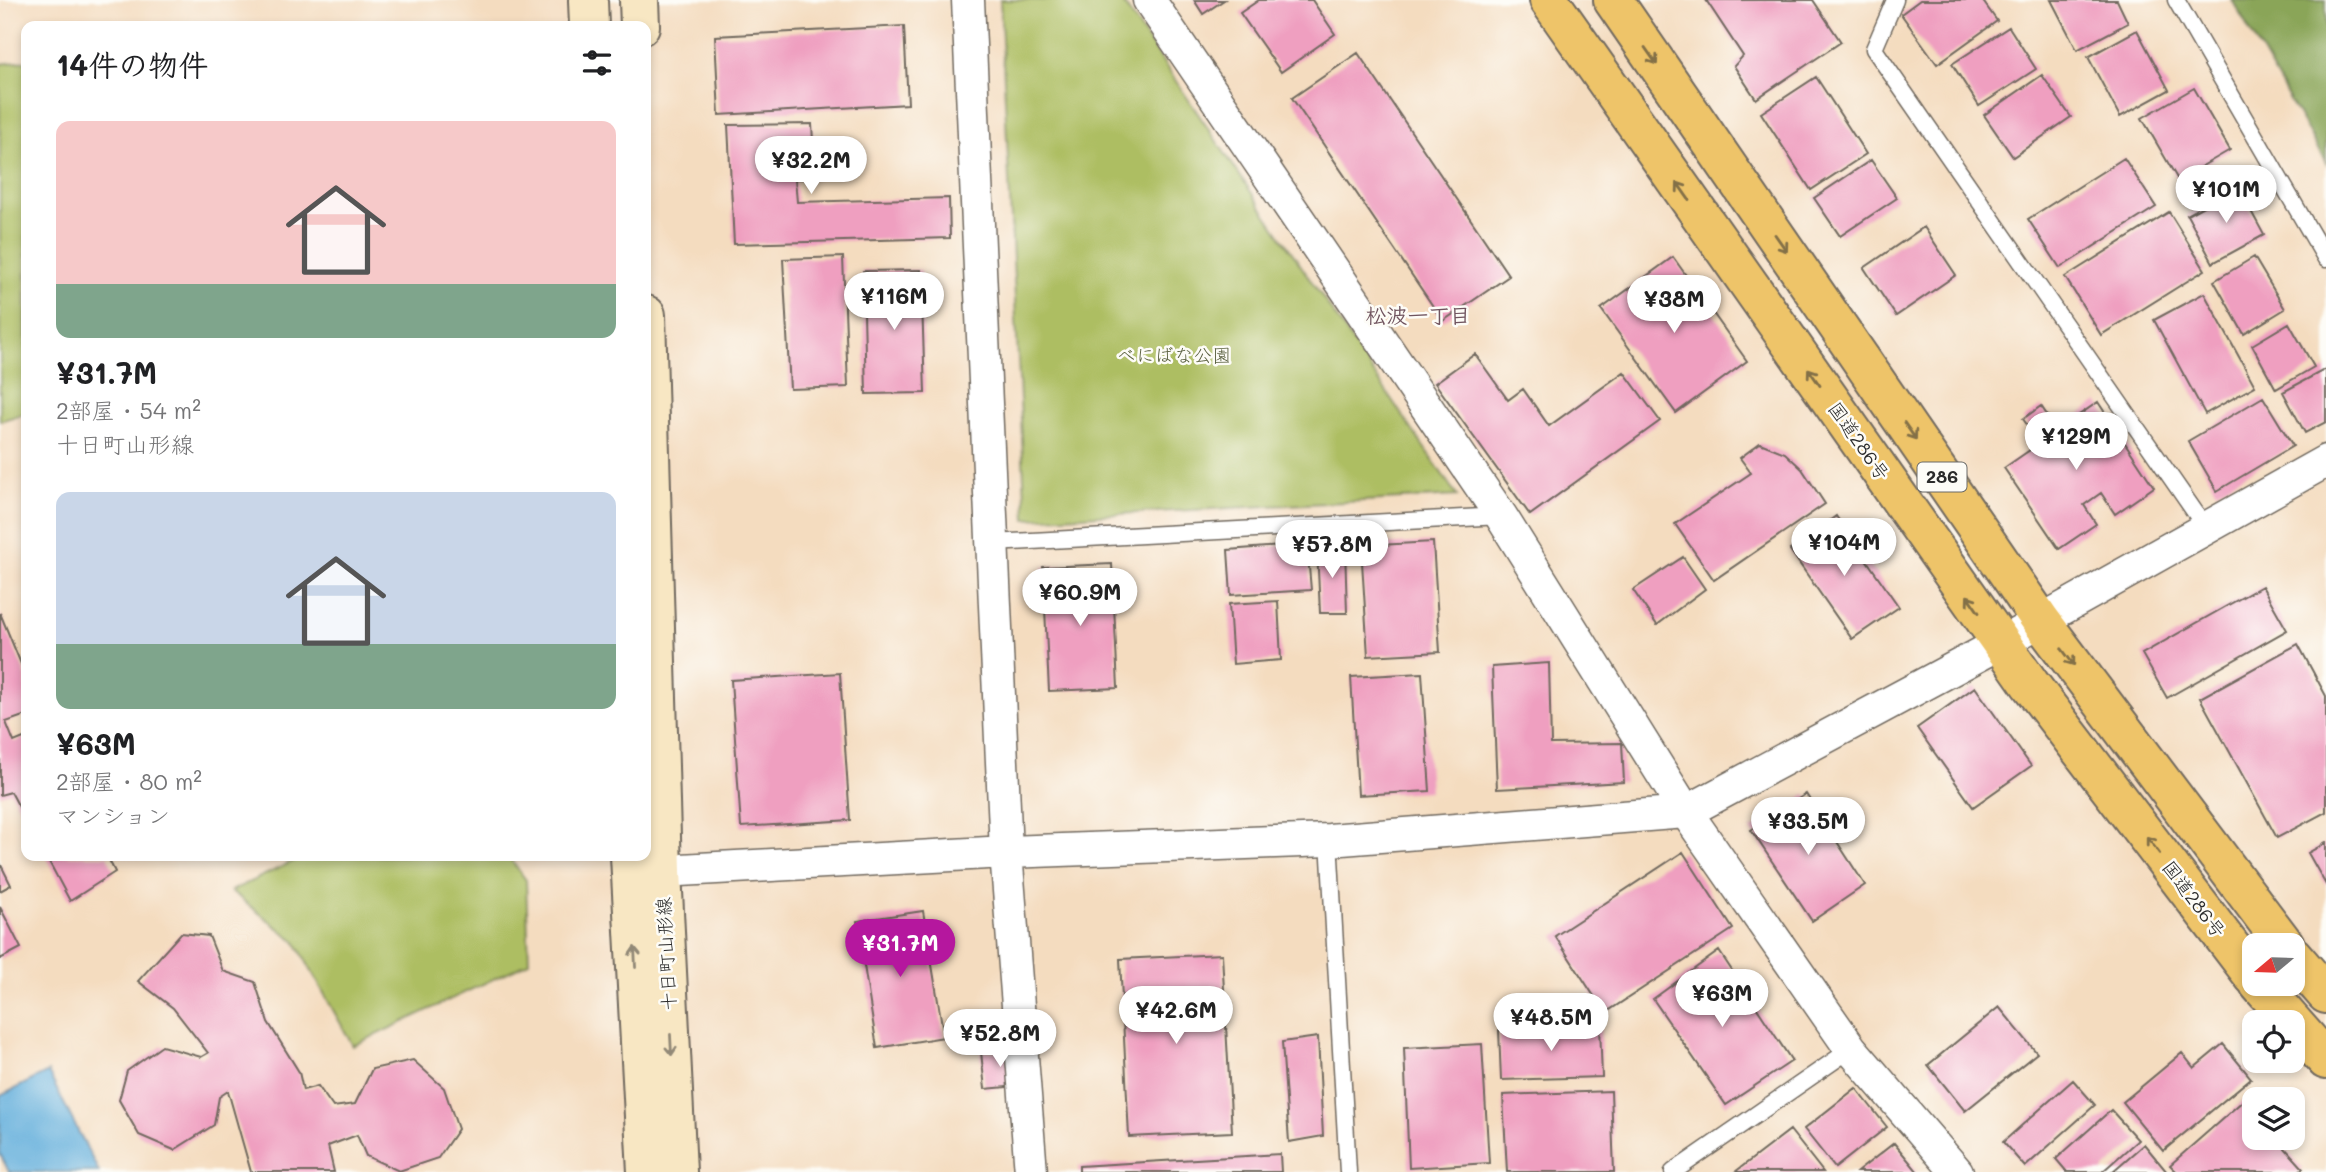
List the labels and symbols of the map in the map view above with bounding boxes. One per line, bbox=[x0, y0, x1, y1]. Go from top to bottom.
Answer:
one-way arrow bbox=[1644, 46, 1659, 65]
pin: ¥32.2M bbox=[754, 136, 868, 196]
pin: ¥101M bbox=[2177, 166, 2275, 225]
one-way arrow bbox=[1676, 182, 1690, 201]
one-way arrow bbox=[1774, 233, 1788, 252]
pin: ¥116M bbox=[845, 272, 943, 332]
pin: ¥38M bbox=[1633, 276, 1715, 335]
district label: 松波一丁目 bbox=[1366, 301, 1471, 328]
park label: べにばな公園 bbox=[1117, 342, 1231, 367]
one-way arrow bbox=[1807, 368, 1821, 387]
street label: 国道286号 bbox=[1823, 396, 1896, 485]
pin: ¥129M bbox=[2027, 412, 2125, 472]
one-way arrow bbox=[1903, 421, 1917, 440]
road number: 286 bbox=[1918, 462, 1966, 491]
pin: ¥104M bbox=[1795, 518, 1893, 578]
pin: ¥57.8M bbox=[1275, 520, 1389, 580]
pin: ¥60.9M bbox=[1023, 568, 1137, 628]
one-way arrow bbox=[1966, 594, 1980, 614]
one-way arrow bbox=[2061, 647, 2076, 666]
pin: ¥33.5M bbox=[1751, 798, 1865, 857]
one-way arrow bbox=[2145, 836, 2160, 855]
street label: 国道286号 bbox=[2157, 855, 2232, 942]
street label: 十日町山形線 bbox=[650, 896, 681, 1012]
pin: ¥31.7M bbox=[843, 920, 957, 979]
north arrow bbox=[2242, 933, 2305, 996]
one-way arrow bbox=[629, 946, 642, 969]
pin: ¥63M bbox=[1681, 970, 1763, 1029]
pin: ¥42.6M bbox=[1119, 986, 1233, 1046]
pin: ¥48.5M bbox=[1494, 993, 1608, 1053]
pin: ¥52.8M bbox=[943, 1010, 1057, 1069]
one-way arrow bbox=[664, 1033, 677, 1056]

